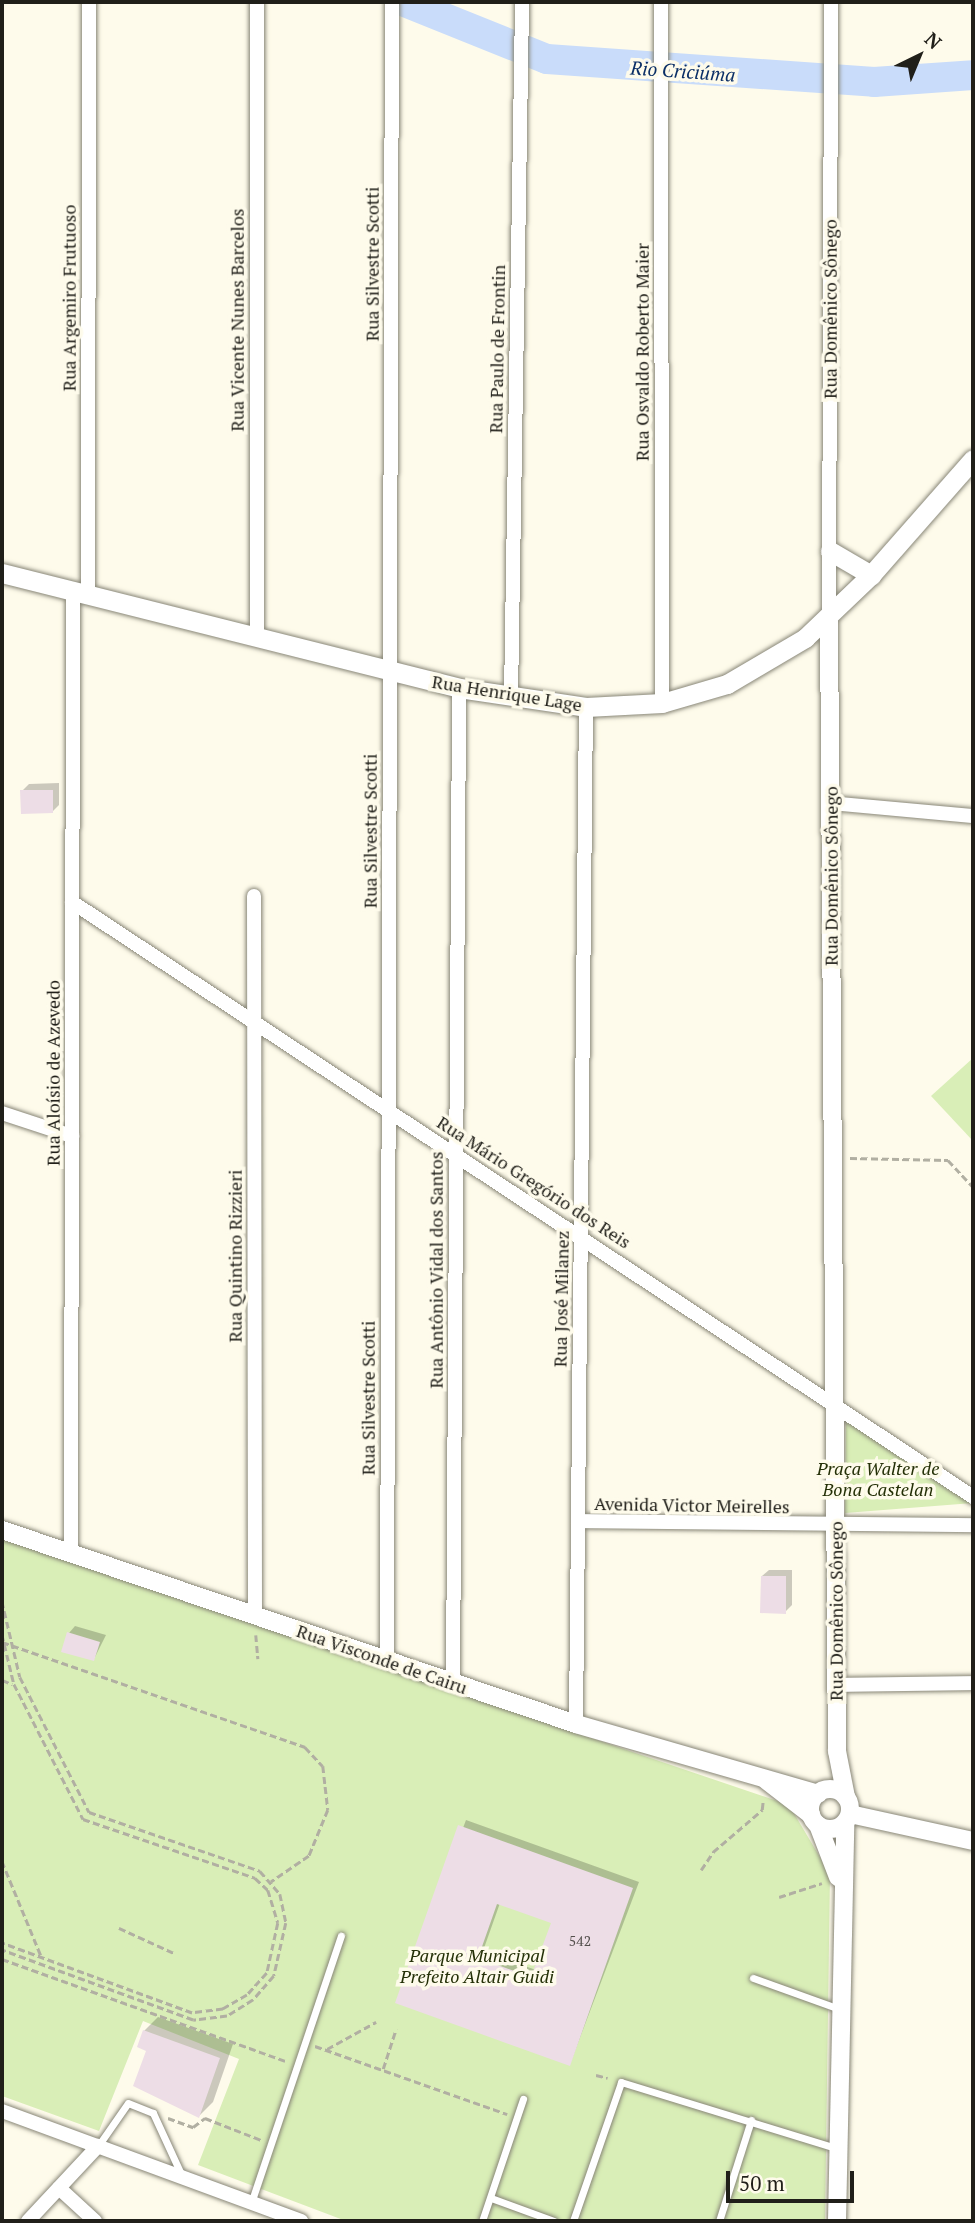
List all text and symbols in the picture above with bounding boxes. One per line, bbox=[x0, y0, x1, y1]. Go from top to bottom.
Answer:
north arrow bbox=[884, 21, 954, 91]
text: N bbox=[920, 26, 947, 54]
water label: Rio Criciúma bbox=[630, 56, 736, 86]
street label: Rua Silvestre Scotti bbox=[361, 187, 383, 341]
street label: Rua Argemiro Frutuoso bbox=[58, 205, 80, 391]
street label: Rua Vicente Nunes Barcelos bbox=[226, 208, 248, 432]
street label: Rua Domênico Sônego bbox=[819, 219, 841, 399]
street label: Rua Osvaldo Roberto Maier bbox=[631, 243, 653, 461]
street label: Rua Paulo de Frontin bbox=[485, 264, 509, 434]
street label: Rua Henrique Lage bbox=[430, 670, 584, 716]
street label: Rua Silvestre Scotti bbox=[359, 754, 381, 908]
street label: Rua Domênico Sônego bbox=[820, 786, 842, 966]
street label: Rua Aloísio de Azevedo bbox=[42, 980, 64, 1166]
street label: Rua Mário Gregório dos Reis bbox=[433, 1111, 635, 1253]
street label: Rua Antônio Vidal dos Santos bbox=[425, 1151, 447, 1389]
street label: Rua Quintino Rizzieri bbox=[224, 1170, 246, 1342]
street label: Rua José Milanez bbox=[549, 1231, 573, 1367]
street label: Rua Silvestre Scotti bbox=[357, 1321, 379, 1475]
park label: Praça Walter de Bona Castelan bbox=[817, 1458, 939, 1500]
street label: Avenida Victor Meirelles bbox=[594, 1492, 790, 1518]
street label: Rua Domênico Sônego bbox=[825, 1521, 847, 1701]
street label: Rua Visconde de Cairu bbox=[294, 1620, 470, 1698]
house number: 542 bbox=[569, 1933, 591, 1949]
park label: Parque Municipal Prefeito Altair Guidi bbox=[400, 1945, 554, 1988]
scale bar bbox=[730, 2156, 858, 2200]
text: 50 m bbox=[739, 2169, 785, 2197]

